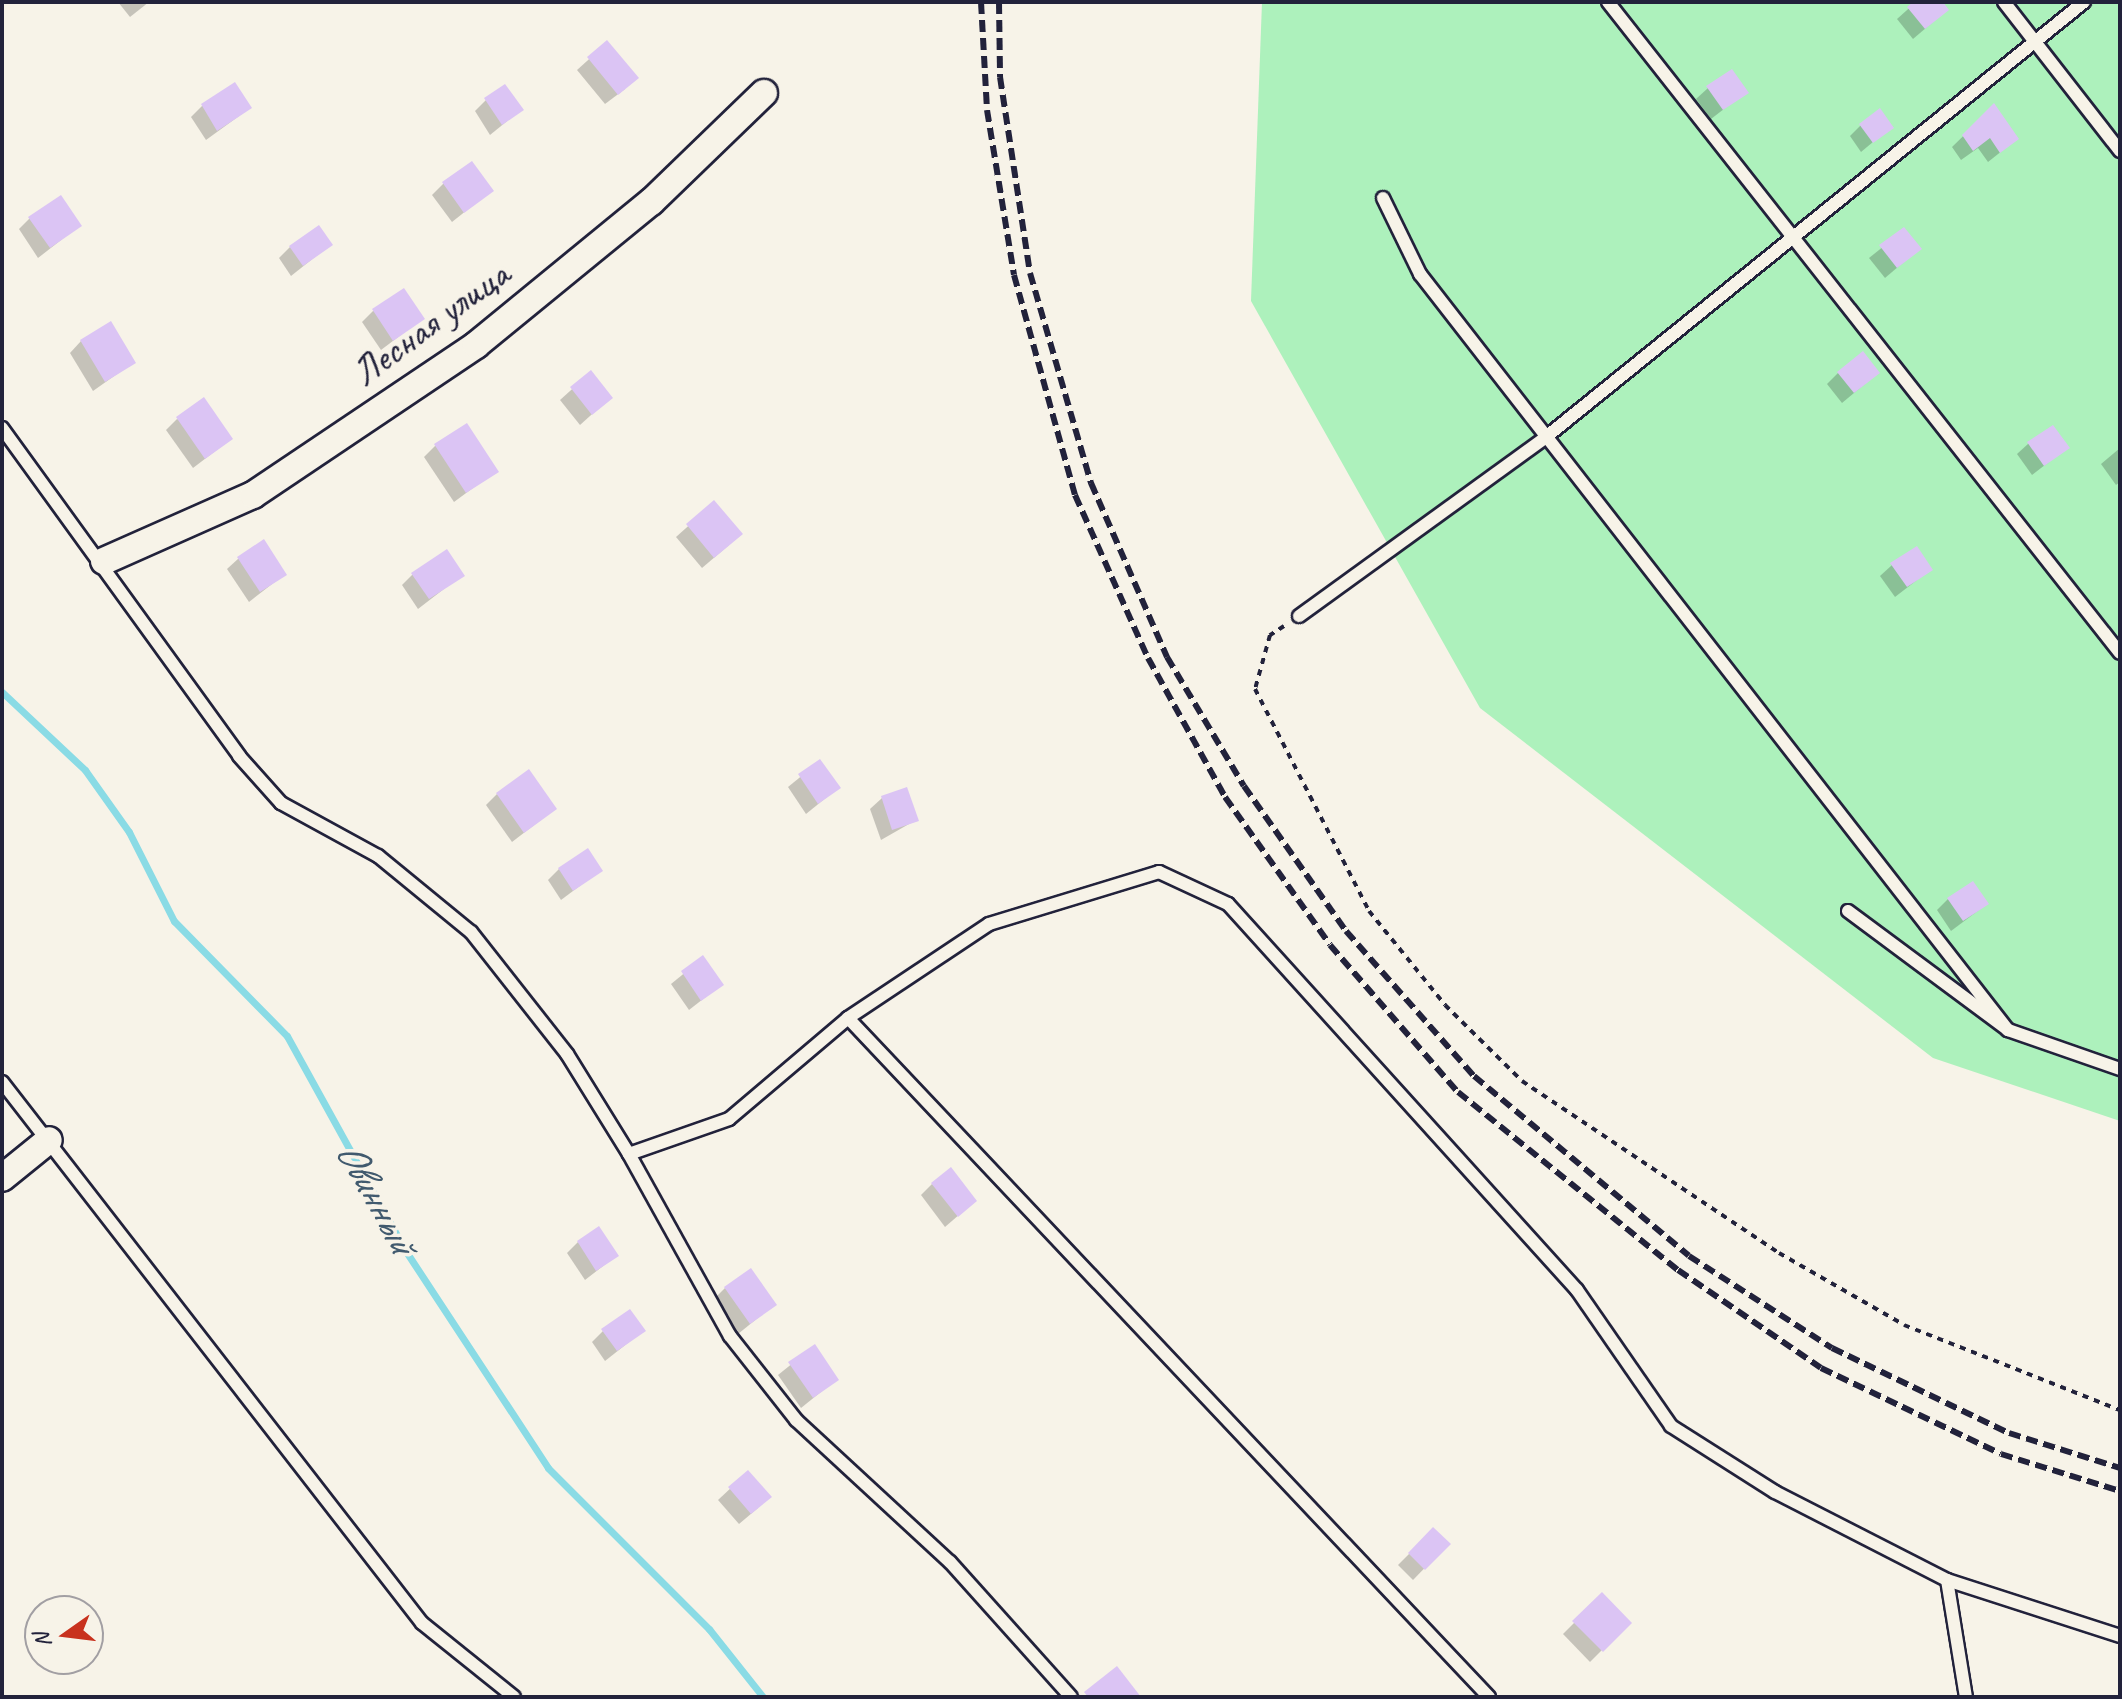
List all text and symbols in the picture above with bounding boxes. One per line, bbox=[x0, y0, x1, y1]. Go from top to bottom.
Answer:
street label: Лесная улица bbox=[342, 250, 518, 396]
water label: Овинный bbox=[325, 1132, 427, 1262]
north arrow bbox=[24, 1595, 104, 1675]
text: N bbox=[27, 1630, 58, 1650]

